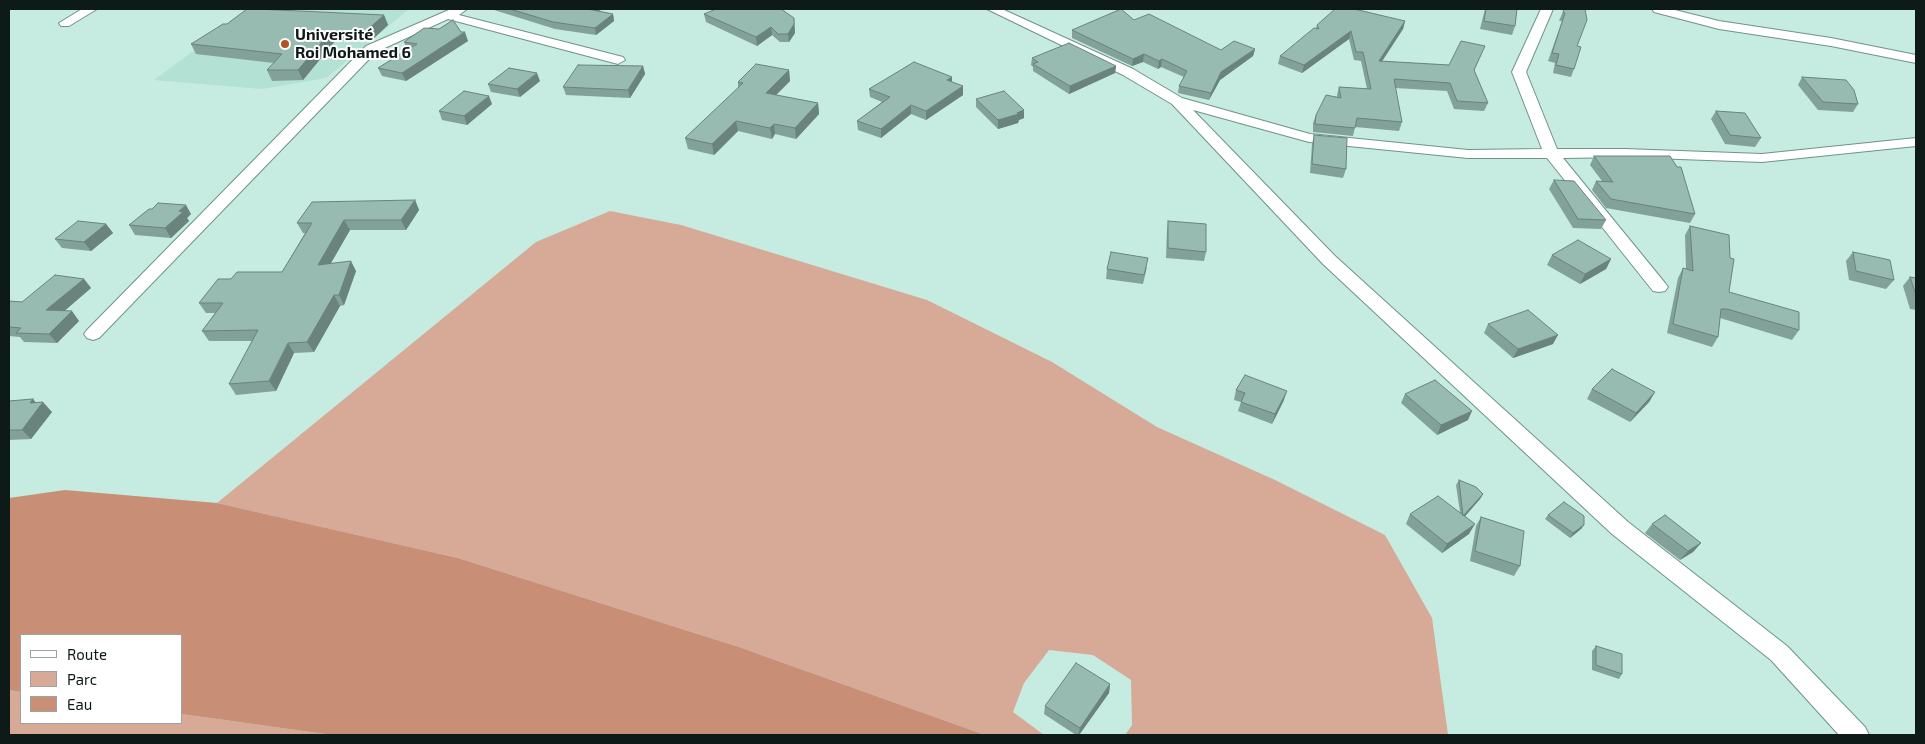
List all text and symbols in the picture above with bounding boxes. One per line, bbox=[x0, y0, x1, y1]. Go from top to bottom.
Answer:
place label: Université Roi Mohamed 6 bbox=[295, 25, 411, 63]
marker: Université Roi Mohamed 6 bbox=[279, 38, 291, 50]
legend bbox=[20, 634, 182, 724]
text: Route bbox=[67, 645, 107, 663]
text: Parc bbox=[67, 670, 97, 688]
text: Eau bbox=[67, 695, 92, 713]

